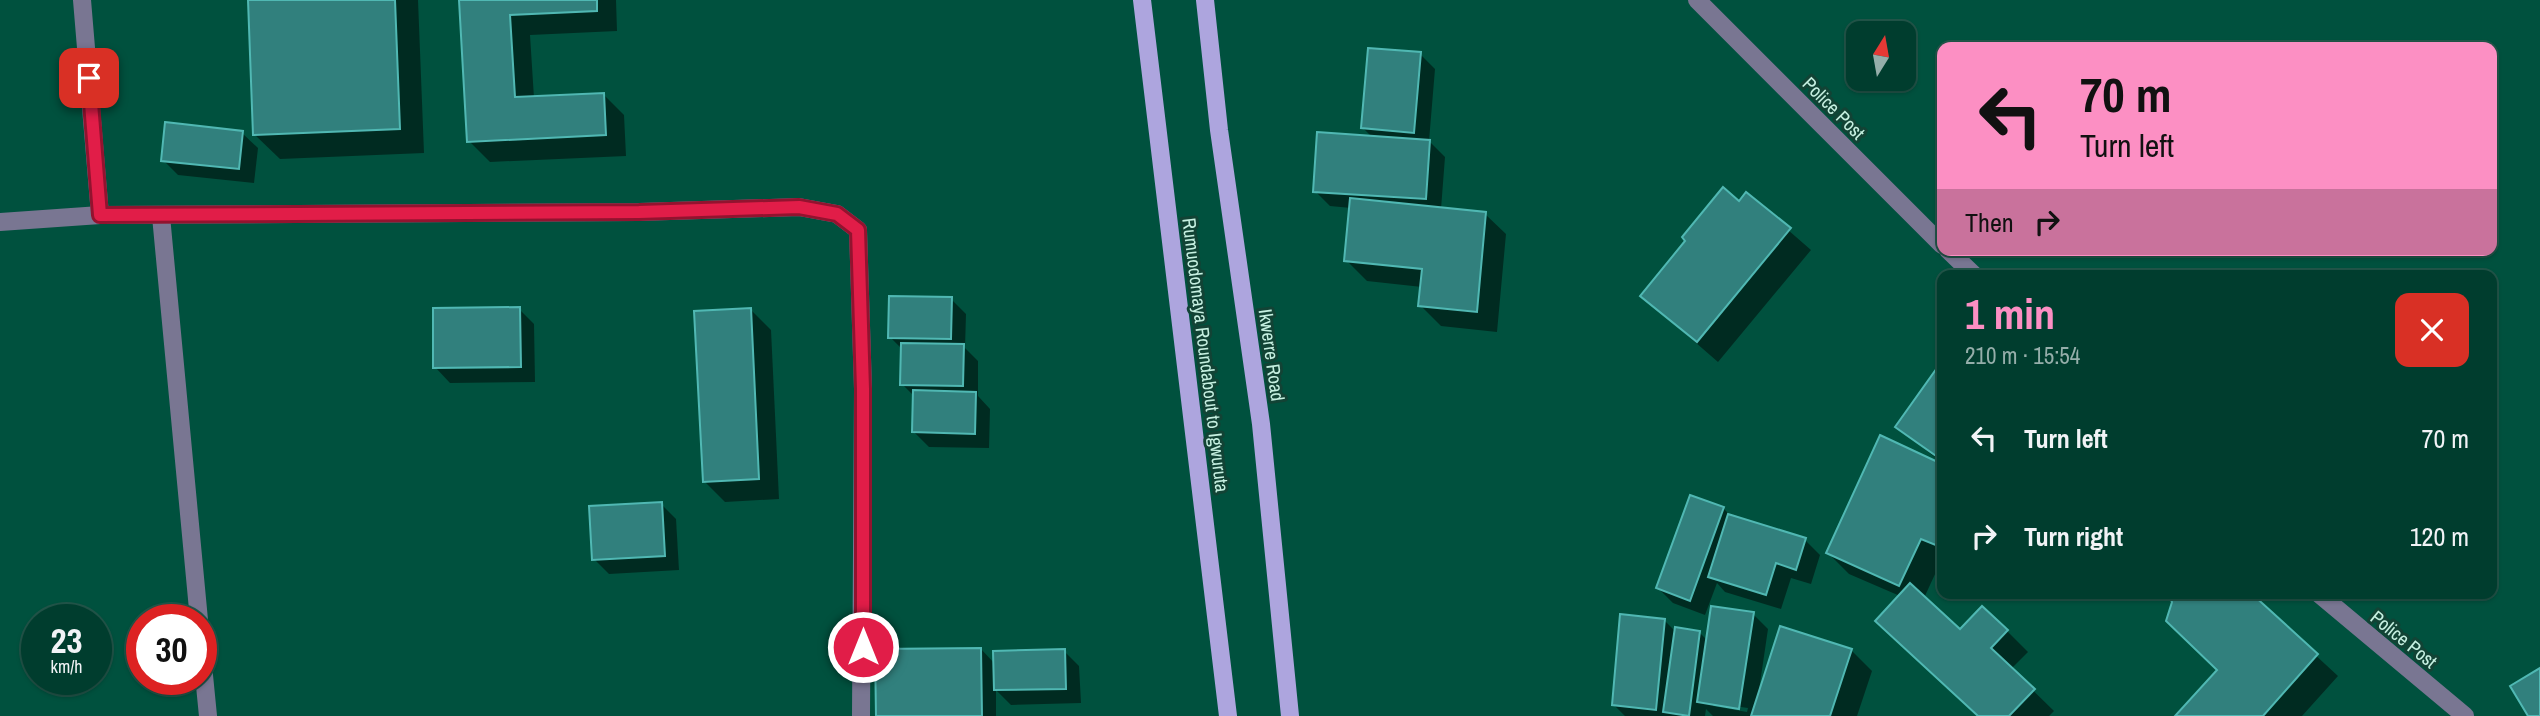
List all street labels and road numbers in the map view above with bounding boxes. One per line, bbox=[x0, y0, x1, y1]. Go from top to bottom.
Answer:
street label: Police Post bbox=[1797, 71, 1872, 146]
street label: Rumuodomaya Roundabout to Igwuruta bbox=[1176, 216, 1236, 494]
street label: Ikwerre Road bbox=[1253, 307, 1291, 403]
street label: Police Post bbox=[2365, 604, 2443, 674]

